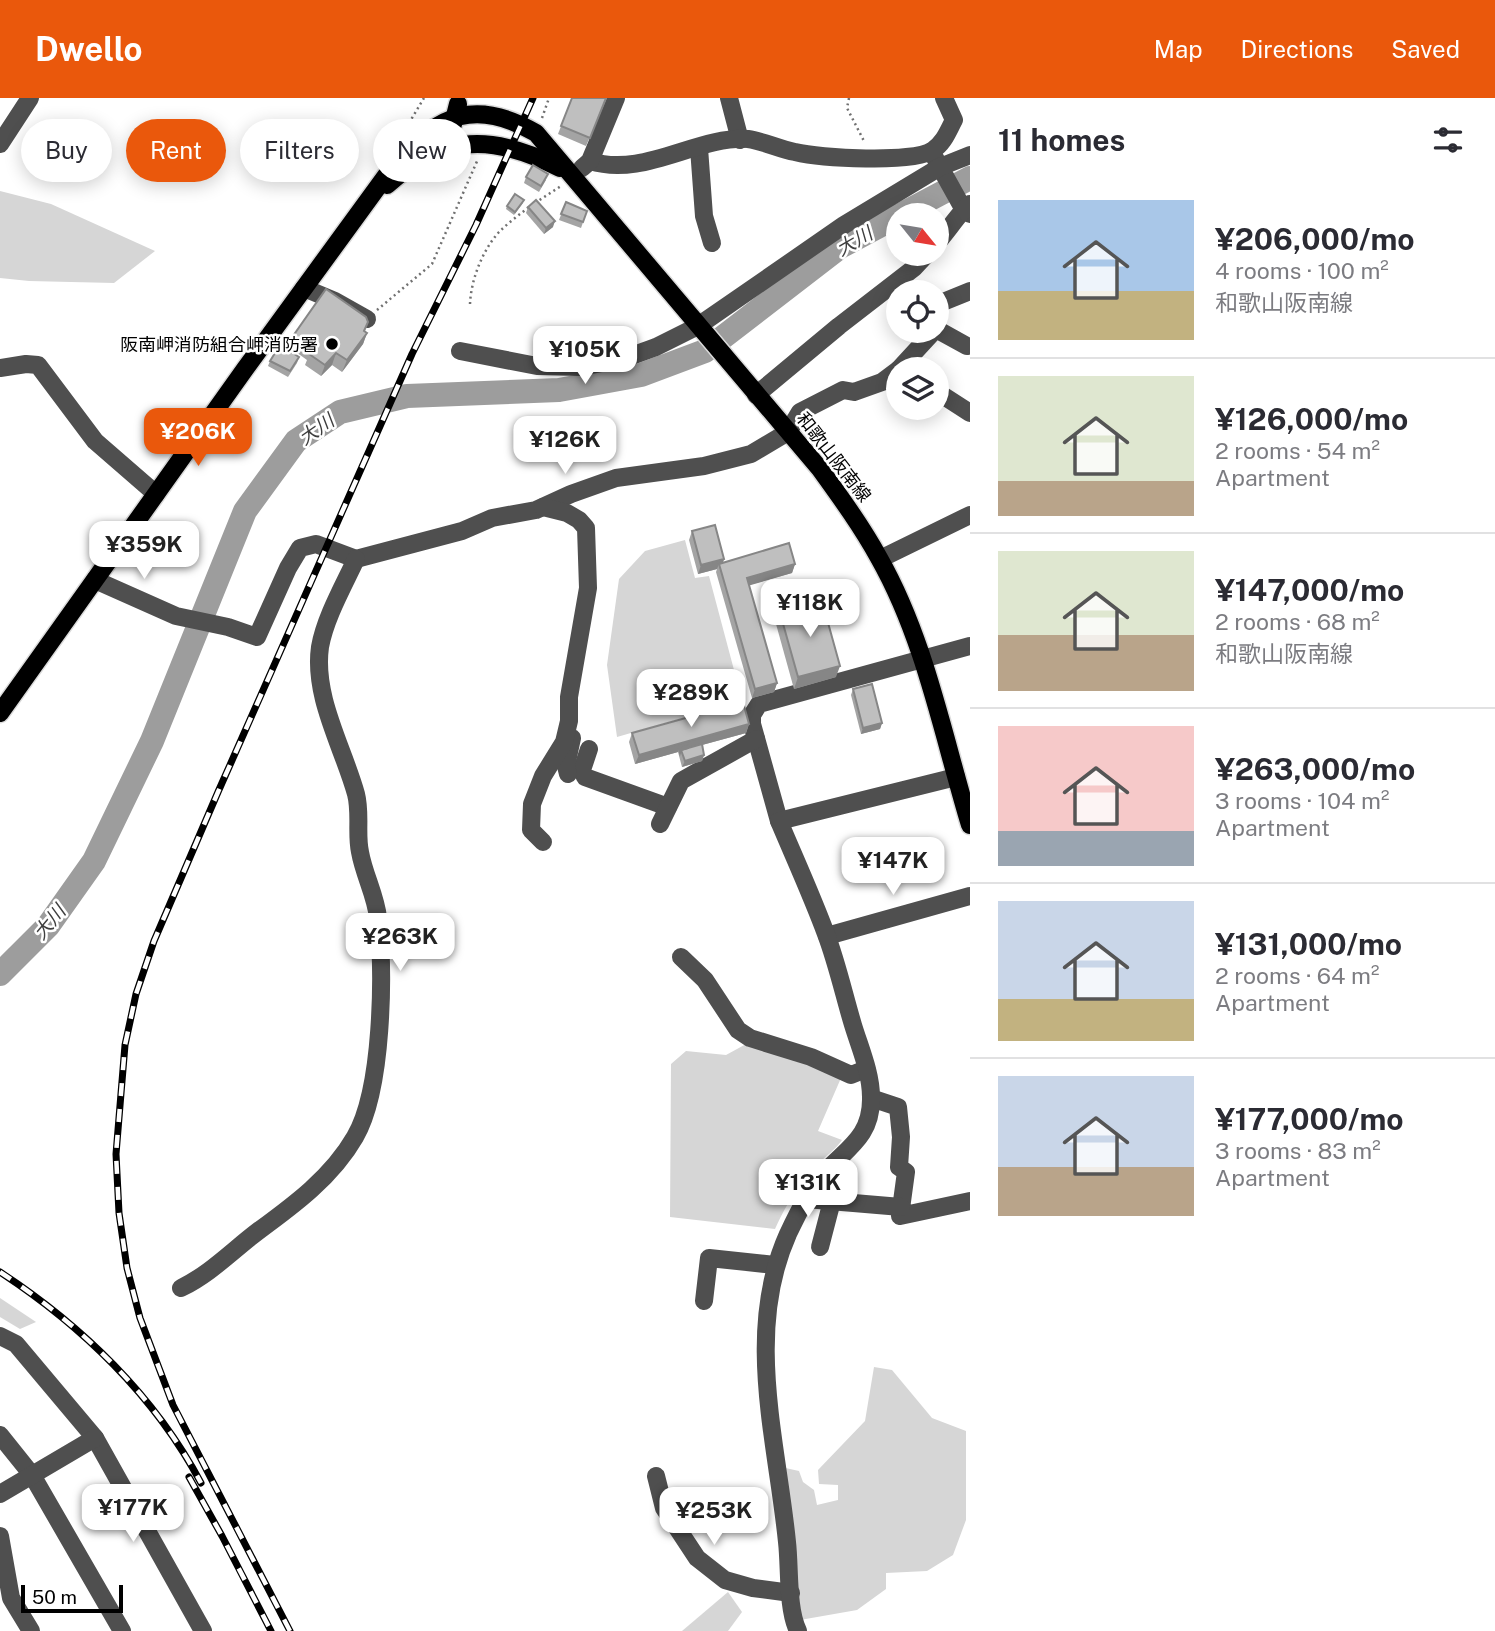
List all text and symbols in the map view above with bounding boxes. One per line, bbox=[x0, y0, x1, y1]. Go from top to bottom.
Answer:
text: Dwello bbox=[35, 30, 143, 68]
text: Map bbox=[1154, 35, 1203, 63]
text: Directions bbox=[1241, 35, 1353, 63]
text: Saved bbox=[1391, 35, 1460, 63]
chip: Buy bbox=[21, 119, 112, 182]
chip: Rent bbox=[126, 119, 226, 182]
chip: Filters bbox=[240, 119, 359, 182]
chip: New bbox=[373, 119, 471, 182]
icon: filters bbox=[1429, 121, 1467, 159]
text: 11 homes bbox=[998, 122, 1125, 158]
north arrow bbox=[886, 203, 948, 266]
map controls bbox=[886, 203, 949, 420]
water label: 大川 bbox=[832, 221, 878, 260]
text: ¥206,000/mo bbox=[1215, 221, 1415, 257]
icon: home bbox=[1054, 228, 1138, 312]
text: 4 rooms · 100 m² bbox=[1215, 257, 1389, 284]
button: locate bbox=[886, 280, 949, 343]
text: 和歌山阪南線 bbox=[1215, 289, 1353, 316]
pin: ¥105K bbox=[536, 327, 634, 386]
place label: 阪南岬消防組合岬消防署 bbox=[120, 334, 318, 355]
text: ¥105K bbox=[549, 335, 621, 362]
marker: 阪南岬消防組合岬消防署 bbox=[324, 336, 340, 352]
button: layers bbox=[886, 357, 949, 420]
text: ¥126,000/mo bbox=[1215, 401, 1408, 437]
icon: home bbox=[1054, 404, 1138, 488]
pin: ¥206K bbox=[149, 408, 247, 468]
water label: 大川 bbox=[294, 408, 340, 449]
street label: 和歌山阪南線 bbox=[792, 408, 876, 506]
pin: ¥126K bbox=[516, 416, 614, 476]
text: ¥206K bbox=[160, 417, 236, 444]
text: ¥126K bbox=[529, 425, 601, 452]
text: 2 rooms · 54 m² bbox=[1215, 437, 1380, 464]
text: Apartment bbox=[1215, 464, 1330, 491]
pin: ¥359K bbox=[95, 522, 193, 581]
text: ¥359K bbox=[105, 530, 183, 557]
text: ¥147,000/mo bbox=[1215, 572, 1404, 608]
icon: home bbox=[1054, 579, 1138, 663]
pin: ¥118K bbox=[761, 580, 859, 639]
text: ¥118K bbox=[777, 588, 843, 615]
text: 2 rooms · 68 m² bbox=[1215, 608, 1380, 635]
text: 和歌山阪南線 bbox=[1215, 640, 1353, 667]
pin: ¥289K bbox=[642, 670, 740, 729]
text: ¥289K bbox=[653, 678, 729, 705]
text: ¥263,000/mo bbox=[1215, 751, 1415, 787]
icon: home bbox=[1054, 754, 1138, 838]
text: 3 rooms · 104 m² bbox=[1215, 787, 1389, 814]
text: Apartment bbox=[1215, 814, 1330, 841]
pin: ¥147K bbox=[844, 838, 942, 897]
text: ¥147K bbox=[858, 846, 928, 873]
water label: 大川 bbox=[28, 899, 71, 944]
pin: ¥263K bbox=[351, 914, 449, 973]
text: ¥263K bbox=[362, 922, 438, 949]
text: ¥131,000/mo bbox=[1215, 926, 1402, 962]
icon: home bbox=[1054, 929, 1138, 1013]
text: 2 rooms · 64 m² bbox=[1215, 962, 1379, 989]
text: Apartment bbox=[1215, 989, 1330, 1016]
text: ¥177,000/mo bbox=[1215, 1101, 1404, 1137]
icon: home bbox=[1054, 1104, 1138, 1188]
text: 3 rooms · 83 m² bbox=[1215, 1137, 1381, 1164]
pin: ¥131K bbox=[759, 1160, 857, 1219]
text: Apartment bbox=[1215, 1164, 1330, 1191]
text: ¥131K bbox=[775, 1168, 841, 1195]
pin: ¥177K bbox=[84, 1484, 182, 1544]
pin: ¥253K bbox=[665, 1488, 763, 1547]
text: ¥177K bbox=[98, 1493, 168, 1520]
text: ¥253K bbox=[675, 1496, 753, 1523]
scale bar bbox=[21, 1582, 122, 1614]
text: 50 m bbox=[32, 1586, 77, 1608]

